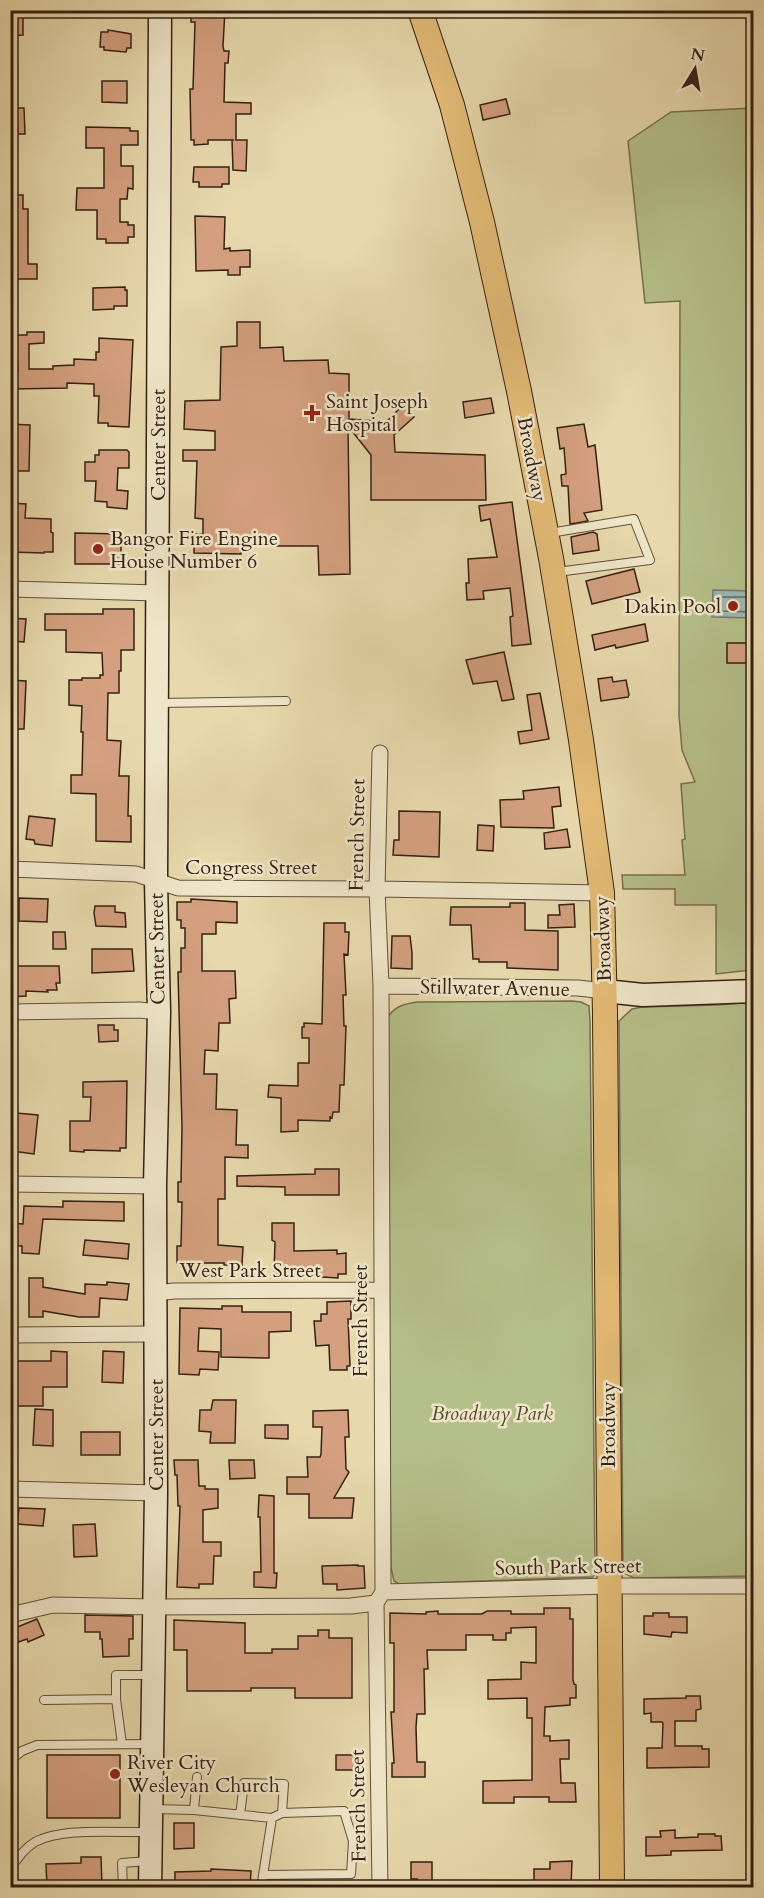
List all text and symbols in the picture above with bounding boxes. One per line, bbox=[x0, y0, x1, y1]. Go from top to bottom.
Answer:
north arrow bbox=[665, 39, 725, 99]
text: N bbox=[689, 43, 707, 67]
street label: Center Street bbox=[145, 388, 172, 501]
place label: Saint Joseph Hospital bbox=[326, 388, 428, 438]
marker: Saint Joseph Hospital bbox=[303, 404, 321, 422]
street label: Broadway bbox=[511, 414, 554, 504]
place label: Bangor Fire Engine House Number 6 bbox=[110, 525, 278, 575]
marker: Bangor Fire Engine House Number 6 bbox=[91, 542, 105, 556]
place label: Dakin Pool bbox=[625, 593, 721, 620]
marker: Dakin Pool bbox=[726, 599, 740, 613]
street label: French Street bbox=[343, 778, 371, 892]
street label: Congress Street bbox=[185, 854, 318, 881]
street label: Center Street bbox=[143, 892, 171, 1005]
street label: Broadway bbox=[588, 895, 618, 983]
street label: Stillwater Avenue bbox=[420, 973, 570, 1003]
street label: West Park Street bbox=[178, 1257, 321, 1284]
street label: French Street bbox=[347, 1264, 374, 1377]
street label: Center Street bbox=[143, 1378, 170, 1491]
street label: Broadway bbox=[595, 1381, 622, 1468]
park label: Broadway Park bbox=[431, 1400, 553, 1427]
street label: South Park Street bbox=[495, 1552, 642, 1582]
place label: River City Wesleyan Church bbox=[126, 1749, 280, 1799]
street label: French Street bbox=[344, 1749, 372, 1863]
marker: River City Wesleyan Church bbox=[108, 1767, 122, 1781]

